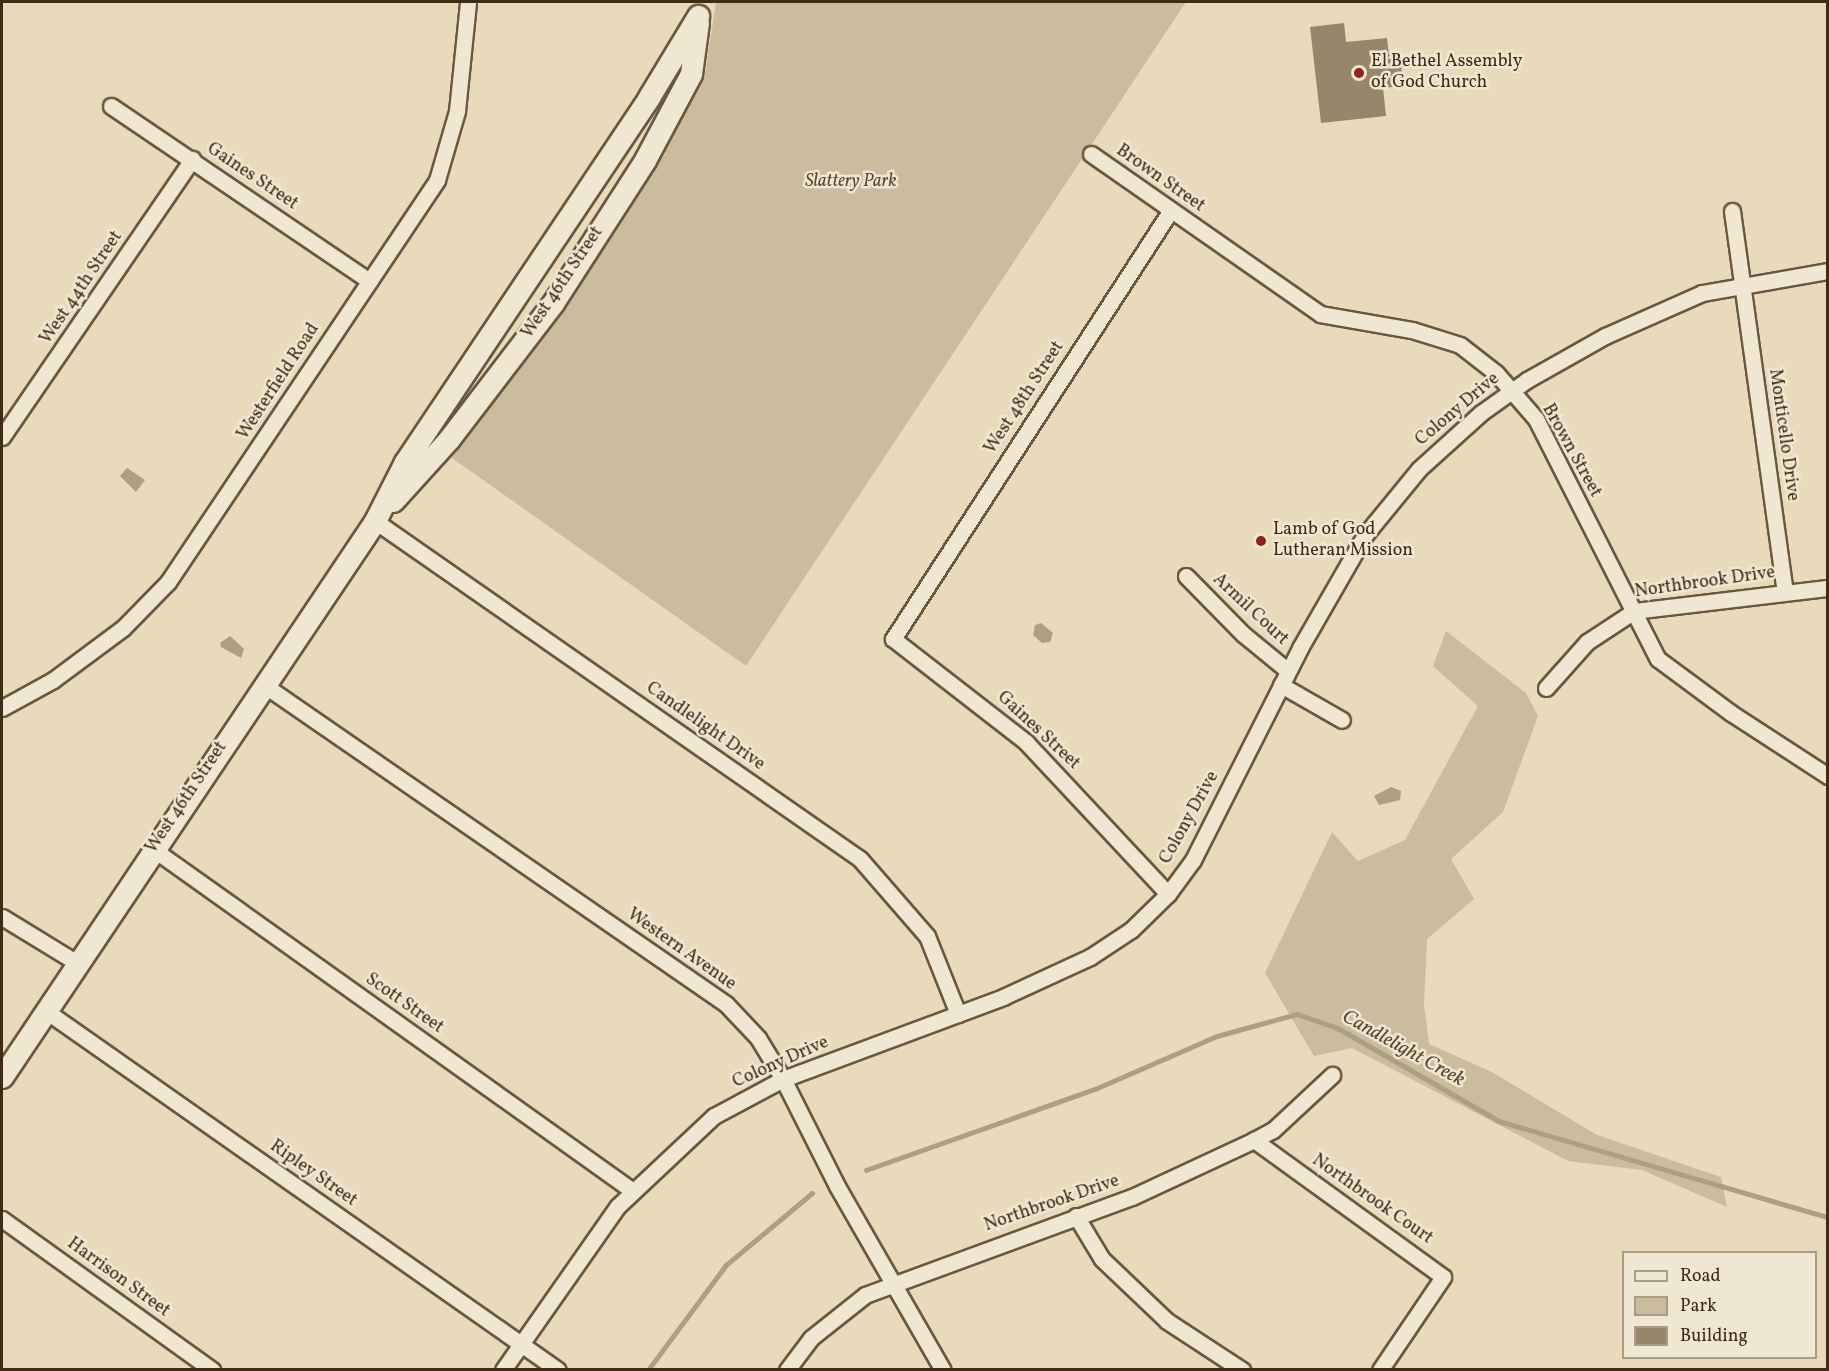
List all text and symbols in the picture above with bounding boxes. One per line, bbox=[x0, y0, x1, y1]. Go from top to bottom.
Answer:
place label: El Bethel Assembly of God Church bbox=[1371, 52, 1522, 94]
marker: El Bethel Assembly of God Church bbox=[1352, 66, 1366, 80]
street label: Gaines Street bbox=[202, 139, 302, 215]
street label: Brown Street bbox=[1111, 140, 1209, 218]
park label: Slattery Park bbox=[805, 171, 897, 193]
street label: West 46th Street bbox=[518, 223, 608, 343]
street label: West 44th Street bbox=[36, 227, 128, 349]
street label: Westerfield Road bbox=[233, 320, 325, 444]
street label: West 48th Street bbox=[981, 338, 1069, 458]
street label: Colony Drive bbox=[1411, 368, 1505, 452]
street label: Monticello Drive bbox=[1763, 368, 1803, 502]
street label: Brown Street bbox=[1536, 400, 1606, 502]
place label: Lamb of God Lutheran Mission bbox=[1273, 520, 1413, 562]
marker: Lamb of God Lutheran Mission bbox=[1254, 534, 1268, 548]
street label: Northbrook Drive bbox=[1634, 562, 1776, 604]
street label: Armil Court bbox=[1208, 569, 1292, 651]
street label: Candlelight Drive bbox=[641, 678, 769, 776]
street label: Gaines Street bbox=[992, 687, 1084, 775]
street label: West 46th Street bbox=[142, 738, 232, 858]
street label: Colony Drive bbox=[1155, 768, 1225, 868]
street label: Western Avenue bbox=[622, 904, 740, 996]
street label: Scott Street bbox=[361, 969, 447, 1039]
water label: Candlelight Creek bbox=[1337, 1005, 1469, 1093]
street label: Colony Drive bbox=[729, 1032, 833, 1094]
street label: Ripley Street bbox=[265, 1136, 361, 1212]
street label: Northbrook Court bbox=[1307, 1150, 1437, 1250]
street label: Northbrook Drive bbox=[982, 1171, 1122, 1237]
street label: Harrison Street bbox=[62, 1233, 174, 1323]
legend bbox=[1622, 1251, 1817, 1359]
text: Road bbox=[1680, 1264, 1721, 1289]
text: Park bbox=[1680, 1294, 1717, 1319]
text: Building bbox=[1680, 1324, 1748, 1349]

